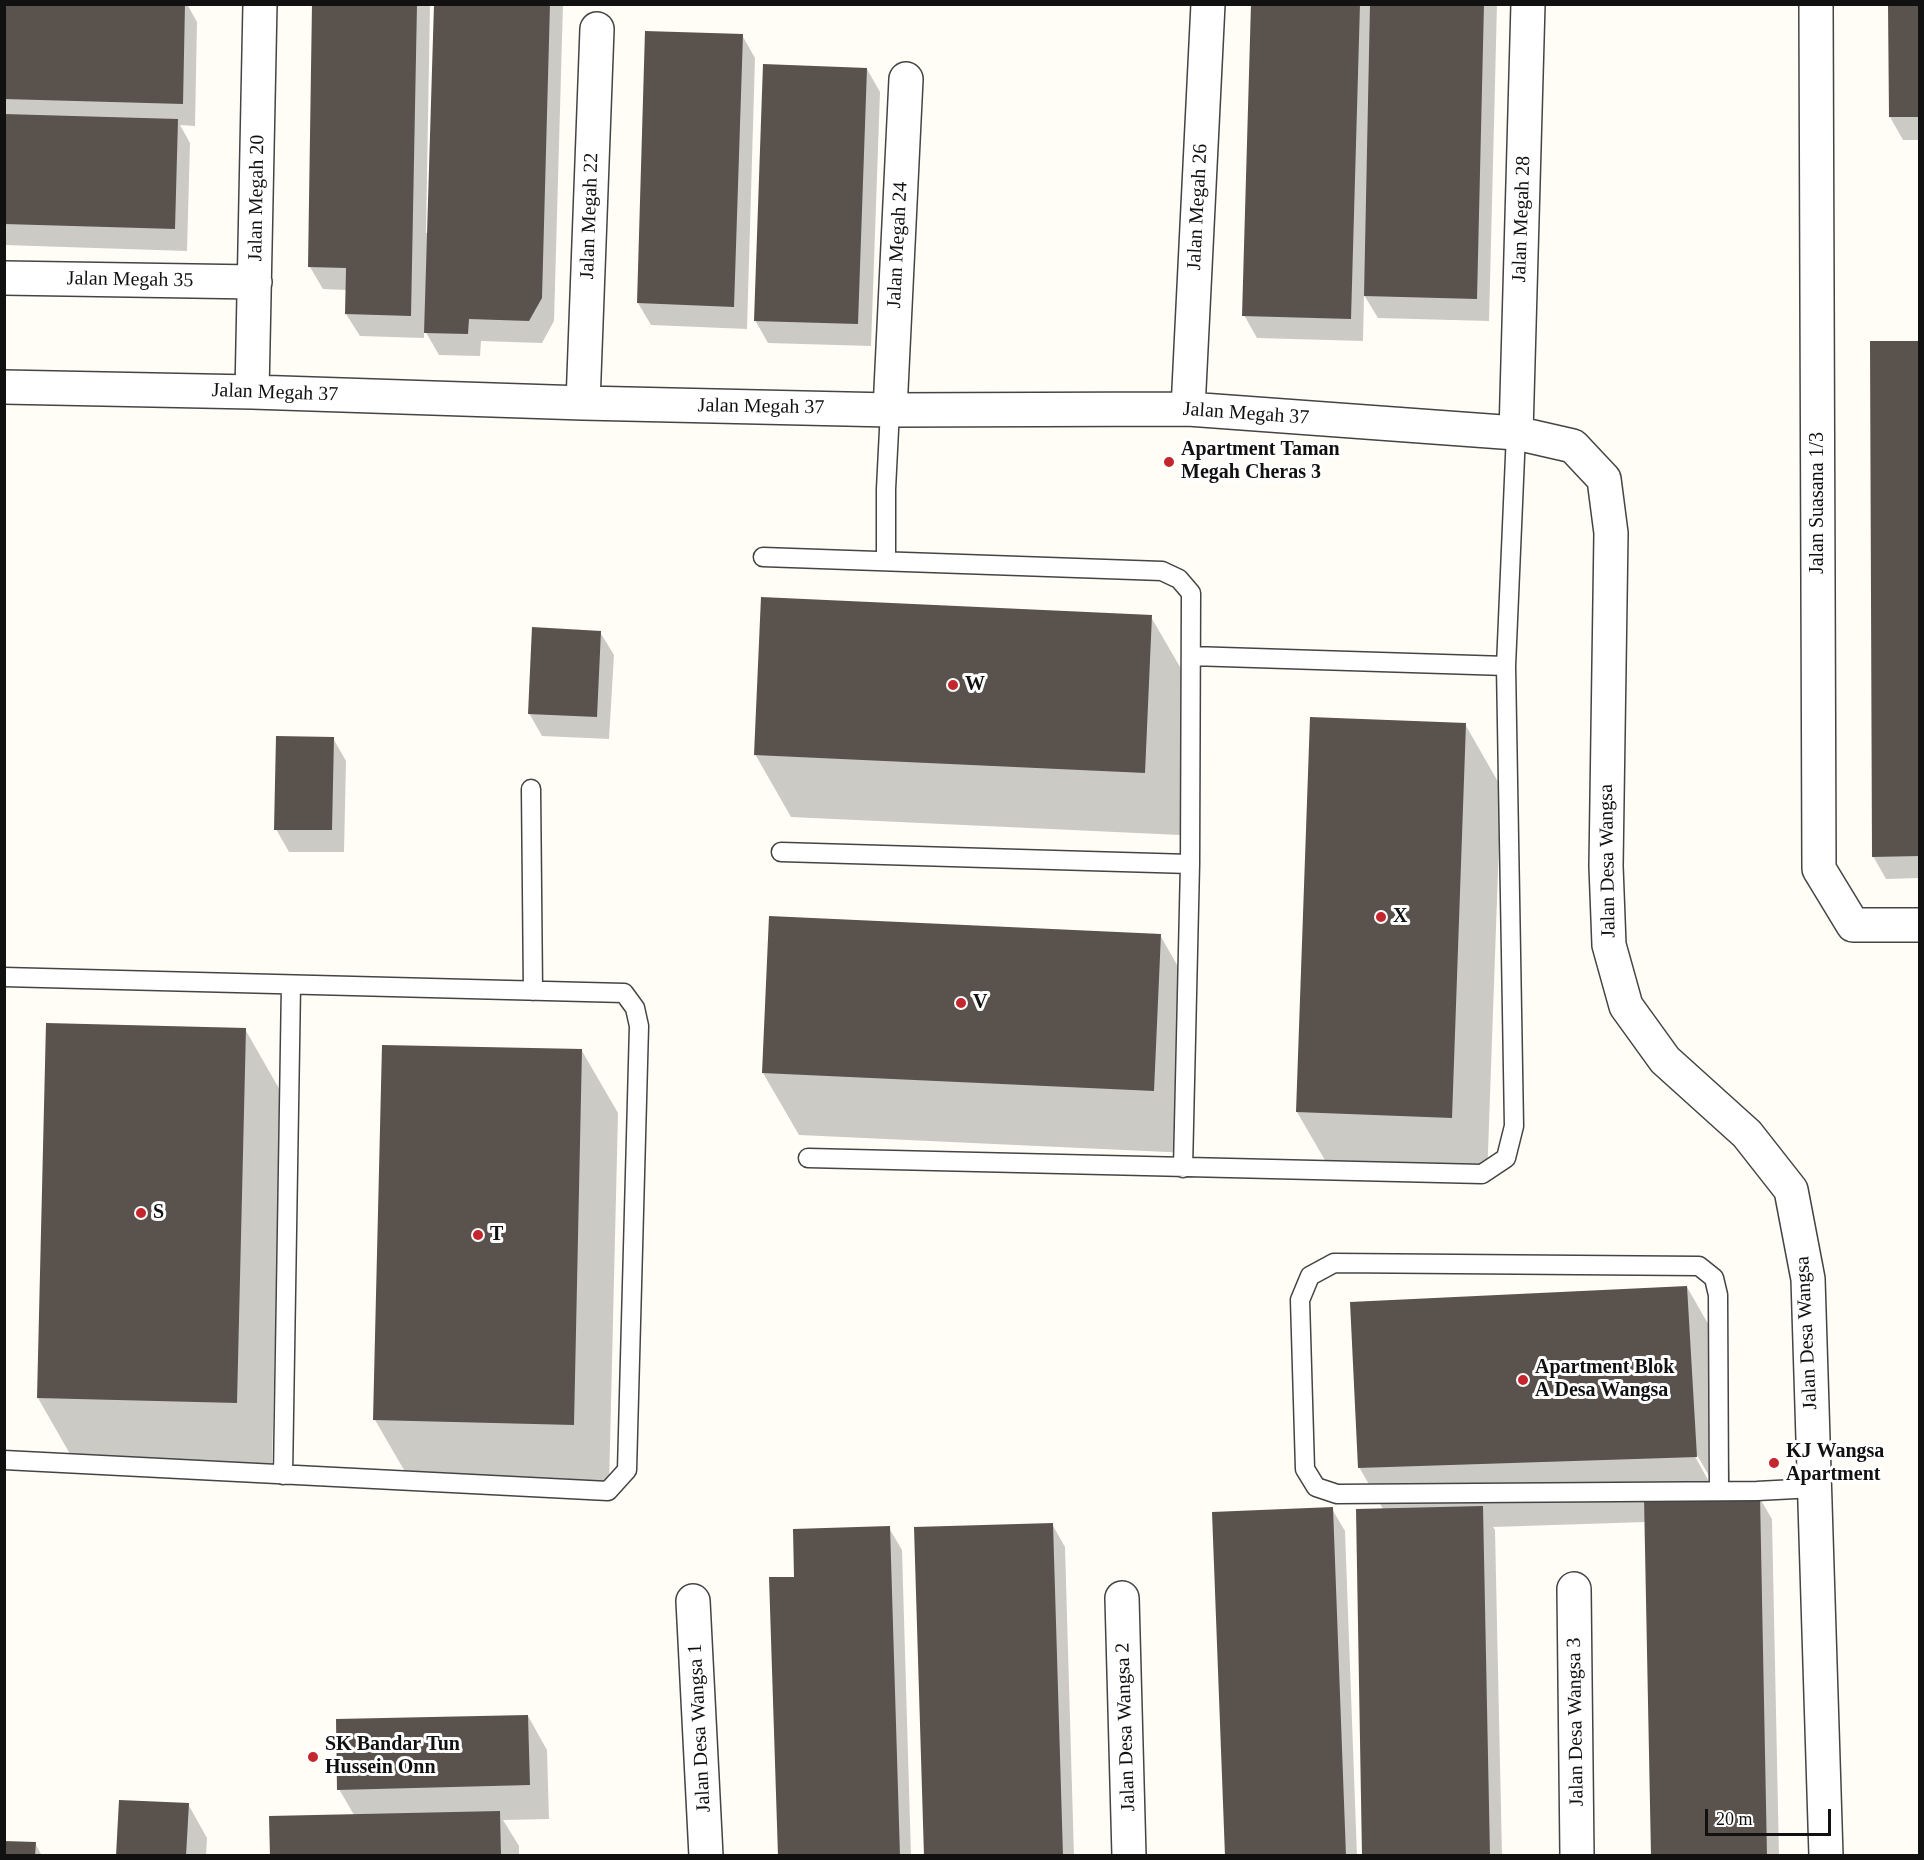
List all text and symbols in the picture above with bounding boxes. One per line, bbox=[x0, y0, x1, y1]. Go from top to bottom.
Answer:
street label: Jalan Megah 20 bbox=[244, 134, 270, 262]
street label: Jalan Megah 26 bbox=[1183, 143, 1213, 271]
street label: Jalan Megah 22 bbox=[576, 152, 604, 280]
street label: Jalan Megah 28 bbox=[1508, 155, 1536, 283]
street label: Jalan Megah 24 bbox=[883, 181, 913, 309]
street label: Jalan Megah 35 bbox=[66, 267, 194, 293]
street label: Jalan Megah 37 bbox=[211, 379, 339, 407]
street label: Jalan Megah 37 bbox=[697, 394, 825, 420]
street label: Jalan Megah 37 bbox=[1182, 398, 1310, 430]
street label: Jalan Suasana 1/3 bbox=[1806, 432, 1830, 574]
place label: Apartment Taman Megah Cheras 3 bbox=[1181, 438, 1340, 485]
marker: Apartment Taman Megah Cheras 3 bbox=[1162, 455, 1176, 469]
place label: W bbox=[965, 673, 985, 697]
marker: W bbox=[946, 678, 960, 692]
street label: Jalan Desa Wangsa bbox=[1595, 784, 1621, 938]
place label: X bbox=[1393, 905, 1407, 929]
marker: X bbox=[1374, 910, 1388, 924]
place label: V bbox=[973, 991, 987, 1015]
marker: V bbox=[954, 996, 968, 1010]
place label: S bbox=[153, 1201, 164, 1225]
marker: S bbox=[134, 1206, 148, 1220]
place label: T bbox=[490, 1223, 503, 1247]
marker: T bbox=[471, 1228, 485, 1242]
street label: Jalan Desa Wangsa bbox=[1791, 1256, 1823, 1410]
place label: Apartment Blok A Desa Wangsa bbox=[1535, 1356, 1674, 1403]
marker: Apartment Blok A Desa Wangsa bbox=[1516, 1373, 1530, 1387]
place label: KJ Wangsa Apartment bbox=[1786, 1440, 1884, 1487]
marker: KJ Wangsa Apartment bbox=[1767, 1456, 1781, 1470]
street label: Jalan Desa Wangsa 3 bbox=[1563, 1637, 1589, 1807]
street label: Jalan Desa Wangsa 2 bbox=[1111, 1642, 1141, 1812]
street label: Jalan Desa Wangsa 1 bbox=[684, 1643, 716, 1813]
place label: SK Bandar Tun Hussein Onn bbox=[325, 1733, 460, 1780]
marker: SK Bandar Tun Hussein Onn bbox=[306, 1750, 320, 1764]
scale bar bbox=[1708, 1797, 1834, 1835]
text: 20 m bbox=[1716, 1809, 1753, 1829]

